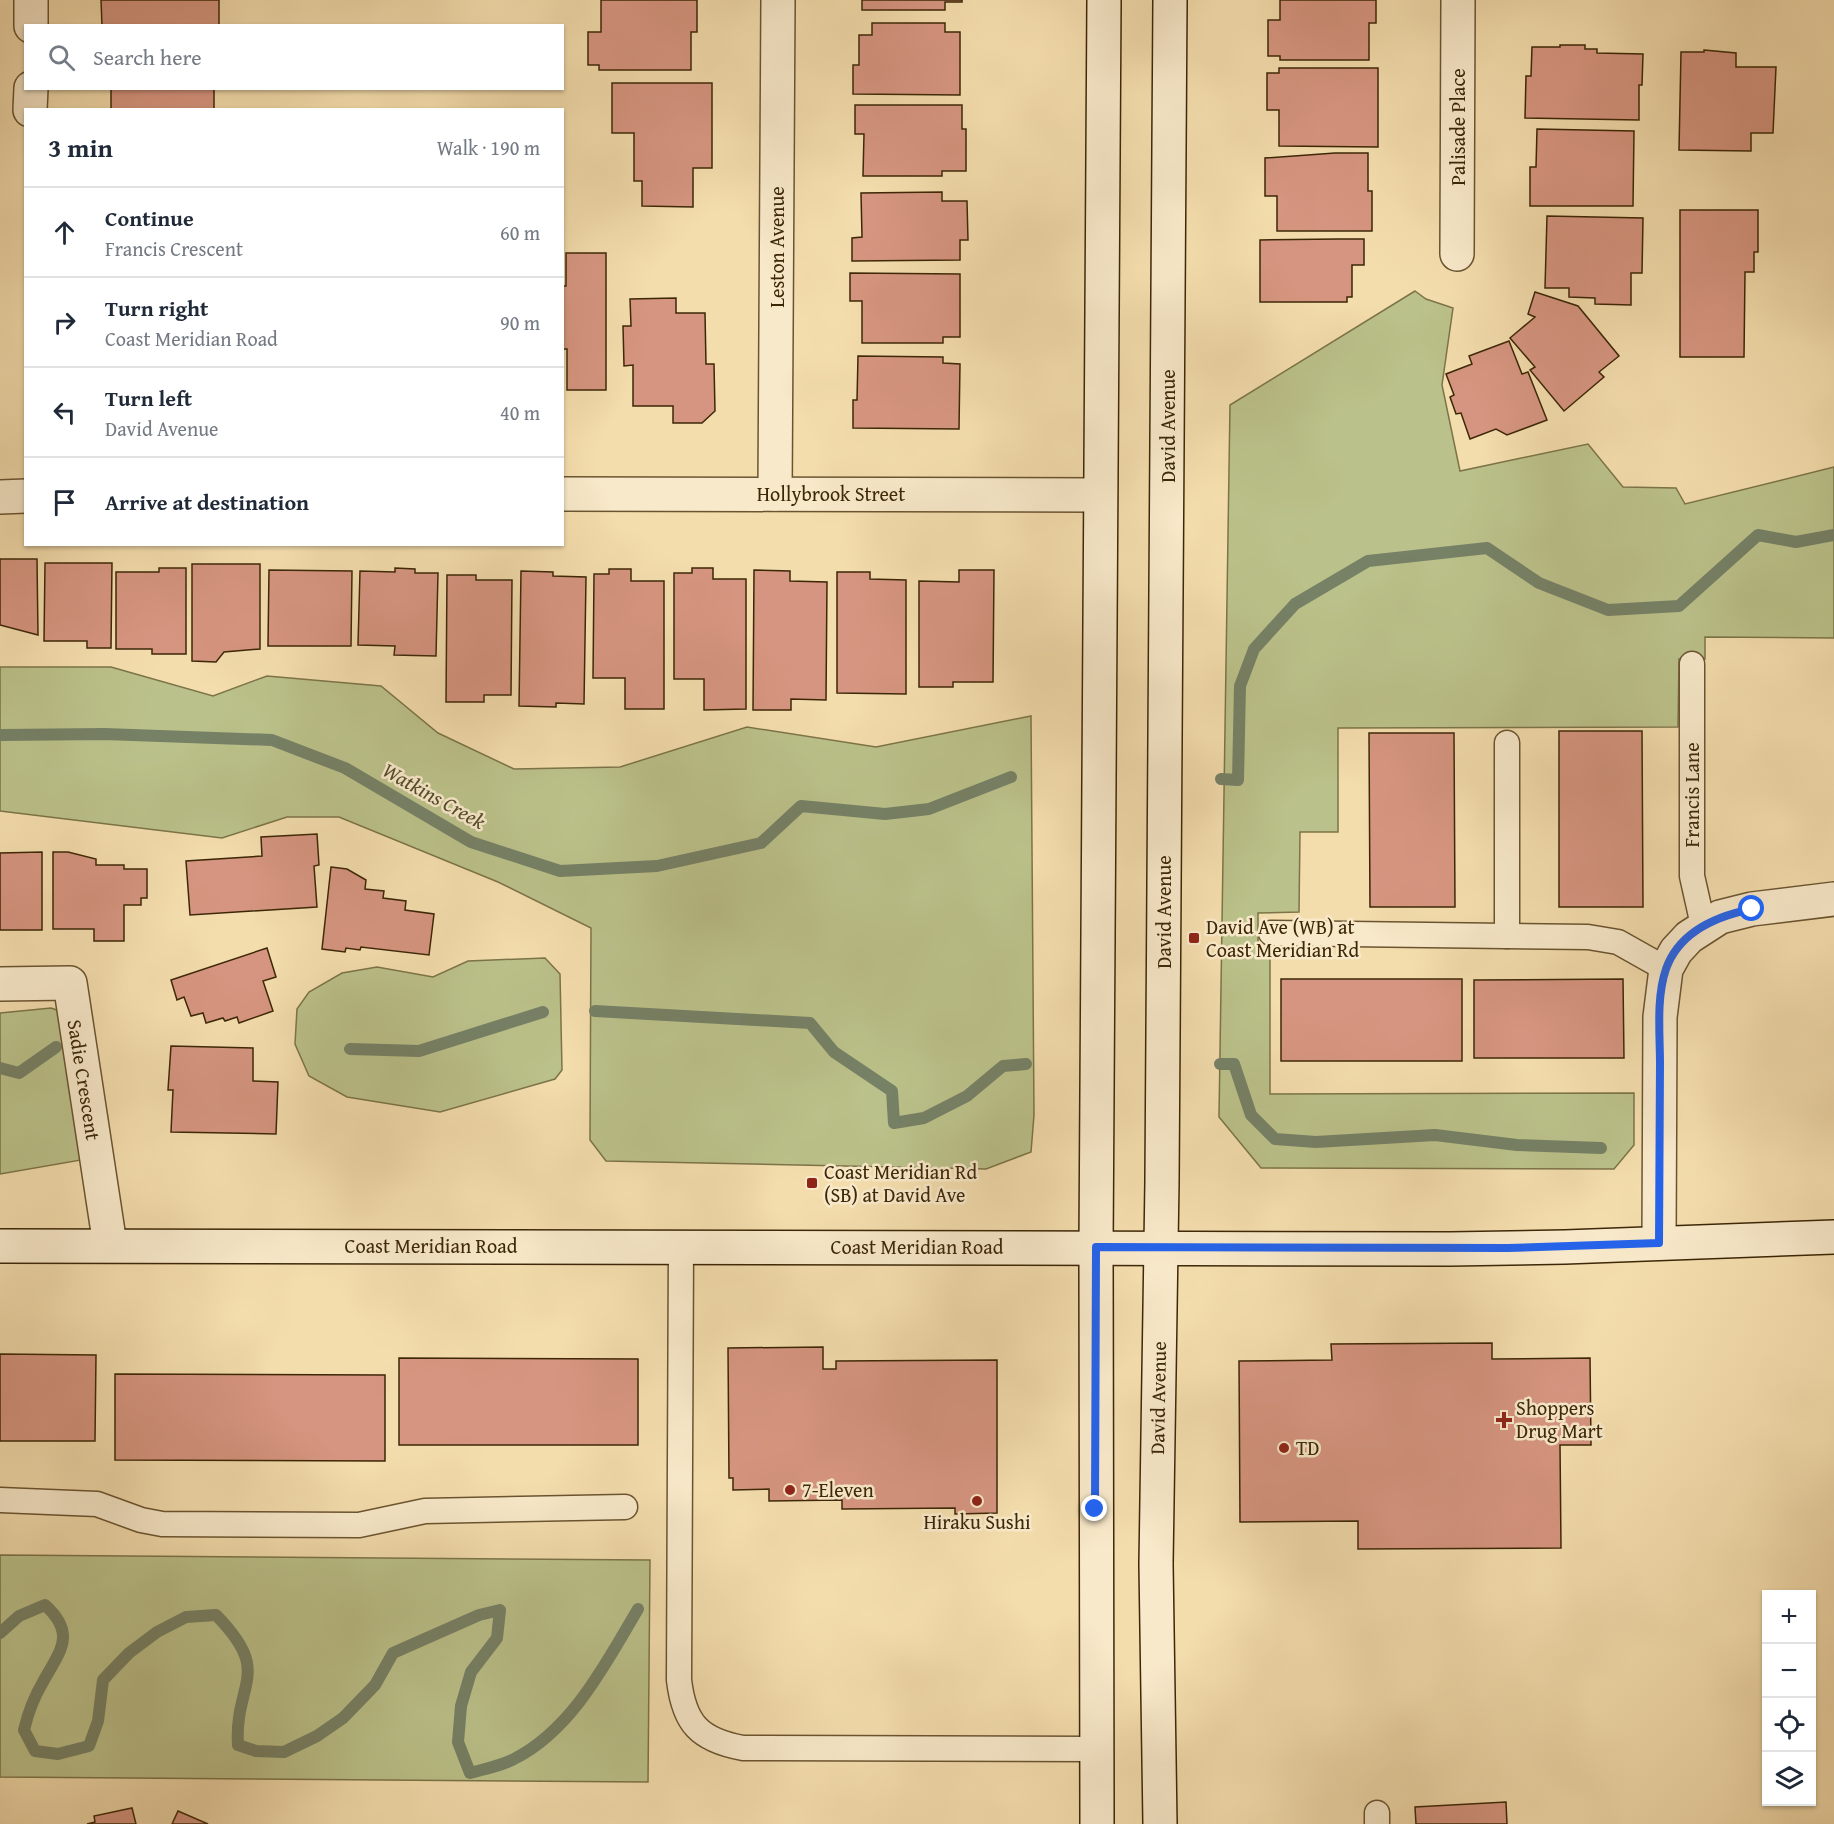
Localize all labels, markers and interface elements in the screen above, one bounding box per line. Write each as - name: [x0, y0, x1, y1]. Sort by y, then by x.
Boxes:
- search box: [24, 24, 564, 90]
- icon: search: [45, 41, 78, 74]
- text: Search here: [93, 41, 202, 73]
- street label: Palisade Place: [1443, 68, 1472, 186]
- text: 3 min: [48, 128, 113, 167]
- text: Walk · 190 m: [437, 133, 540, 162]
- street label: Leston Avenue: [762, 186, 791, 308]
- text: Continue: [105, 202, 194, 234]
- icon: ahead: [48, 216, 81, 249]
- text: 60 m: [500, 218, 540, 247]
- text: Francis Crescent: [105, 234, 243, 263]
- text: Turn right: [105, 292, 208, 324]
- icon: right: [48, 306, 81, 339]
- text: 90 m: [500, 308, 540, 337]
- text: Coast Meridian Road: [105, 324, 278, 353]
- street label: David Avenue: [1153, 369, 1182, 483]
- text: Turn left: [105, 382, 192, 414]
- icon: left: [48, 396, 81, 429]
- text: 40 m: [500, 398, 540, 427]
- text: David Avenue: [105, 414, 218, 443]
- street label: Hollybrook Street: [757, 479, 905, 508]
- icon: arrive: [48, 486, 81, 519]
- text: Arrive at destination: [105, 486, 309, 518]
- street label: Francis Lane: [1677, 742, 1706, 848]
- water label: Watkins Creek: [377, 754, 492, 837]
- street label: David Avenue: [1149, 855, 1178, 969]
- route start: [1738, 895, 1764, 921]
- place label: David Ave (WB) at Coast Meridian Rd: [1206, 912, 1359, 964]
- marker: David Ave (WB) at Coast Meridian Rd: [1187, 931, 1201, 945]
- street label: Sadie Crescent: [61, 1017, 108, 1142]
- place label: Coast Meridian Rd (SB) at David Ave: [824, 1157, 977, 1209]
- marker: Coast Meridian Rd (SB) at David Ave: [805, 1176, 819, 1190]
- street label: Coast Meridian Road: [345, 1231, 518, 1260]
- street label: Coast Meridian Road: [831, 1232, 1004, 1261]
- street label: David Avenue: [1142, 1341, 1173, 1455]
- place label: Shoppers Drug Mart: [1516, 1393, 1603, 1445]
- marker: Shoppers Drug Mart: [1497, 1413, 1511, 1427]
- place label: TD: [1296, 1433, 1319, 1462]
- marker: TD: [1277, 1441, 1291, 1455]
- place label: 7-Eleven: [802, 1475, 874, 1504]
- marker: 7-Eleven: [783, 1483, 797, 1497]
- marker: Hiraku Sushi: [970, 1494, 984, 1508]
- route end: [1081, 1495, 1107, 1521]
- place label: Hiraku Sushi: [923, 1507, 1031, 1536]
- map controls: [1762, 1590, 1816, 1806]
- button: +: [1762, 1590, 1816, 1644]
- button: −: [1762, 1644, 1816, 1698]
- button: locate: [1762, 1698, 1816, 1752]
- button: layers: [1762, 1752, 1816, 1806]

